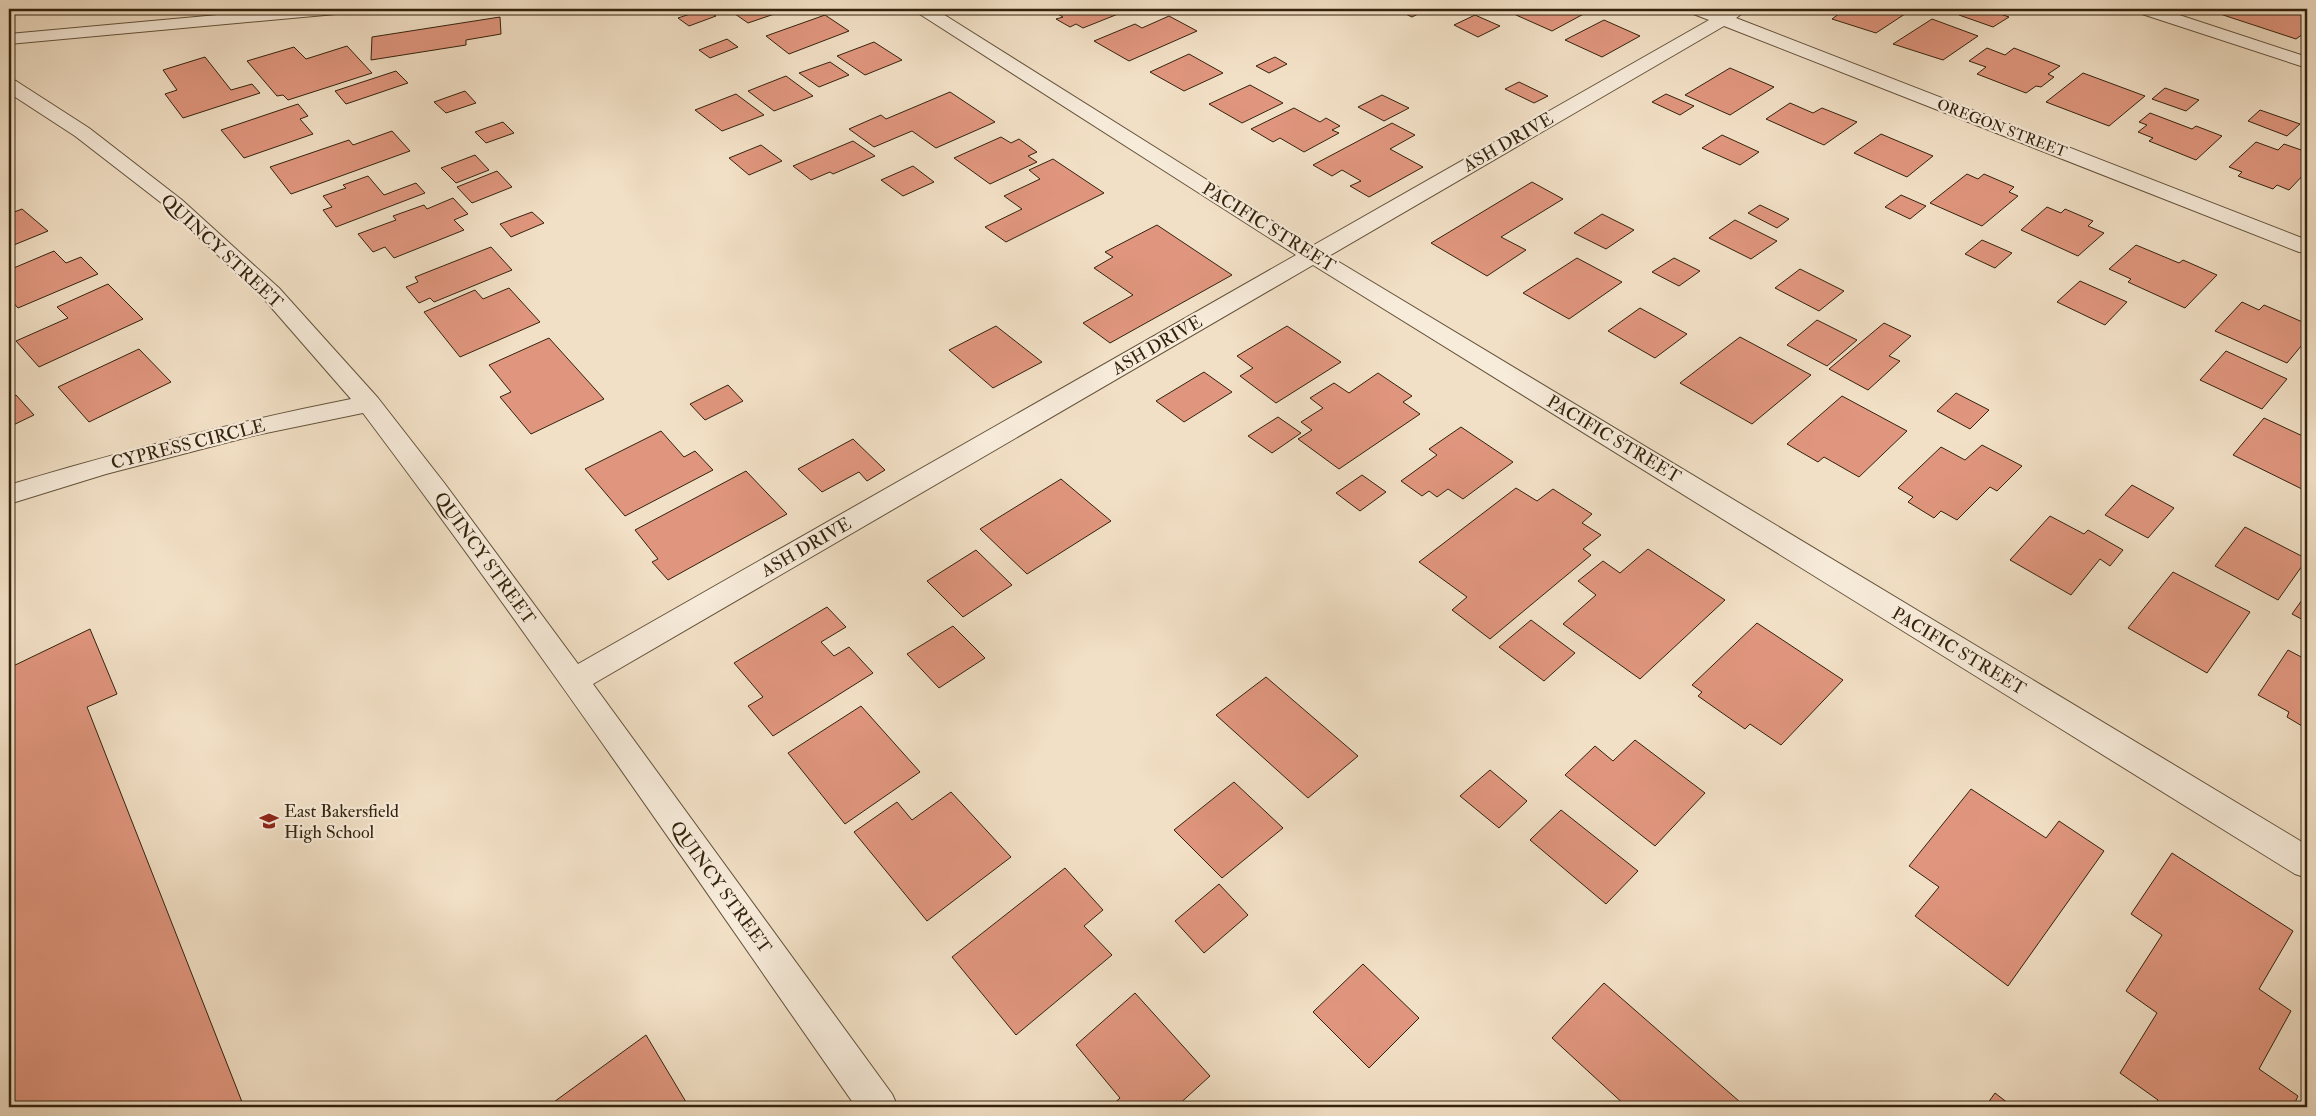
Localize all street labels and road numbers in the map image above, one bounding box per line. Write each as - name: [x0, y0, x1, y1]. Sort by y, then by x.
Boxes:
- street label: OREGON STREET: [1934, 95, 2070, 162]
- street label: ASH DRIVE: [1458, 107, 1557, 178]
- street label: PACIFIC STREET: [1198, 177, 1340, 278]
- street label: QUINCY STREET: [156, 189, 288, 314]
- street label: ASH DRIVE: [1107, 310, 1206, 381]
- street label: PACIFIC STREET: [1542, 390, 1686, 489]
- street label: CYPRESS CIRCLE: [109, 414, 268, 475]
- street label: QUINCY STREET: [429, 488, 541, 630]
- street label: ASH DRIVE: [756, 512, 855, 583]
- street label: PACIFIC STREET: [1887, 602, 2031, 701]
- street label: QUINCY STREET: [665, 817, 777, 959]

